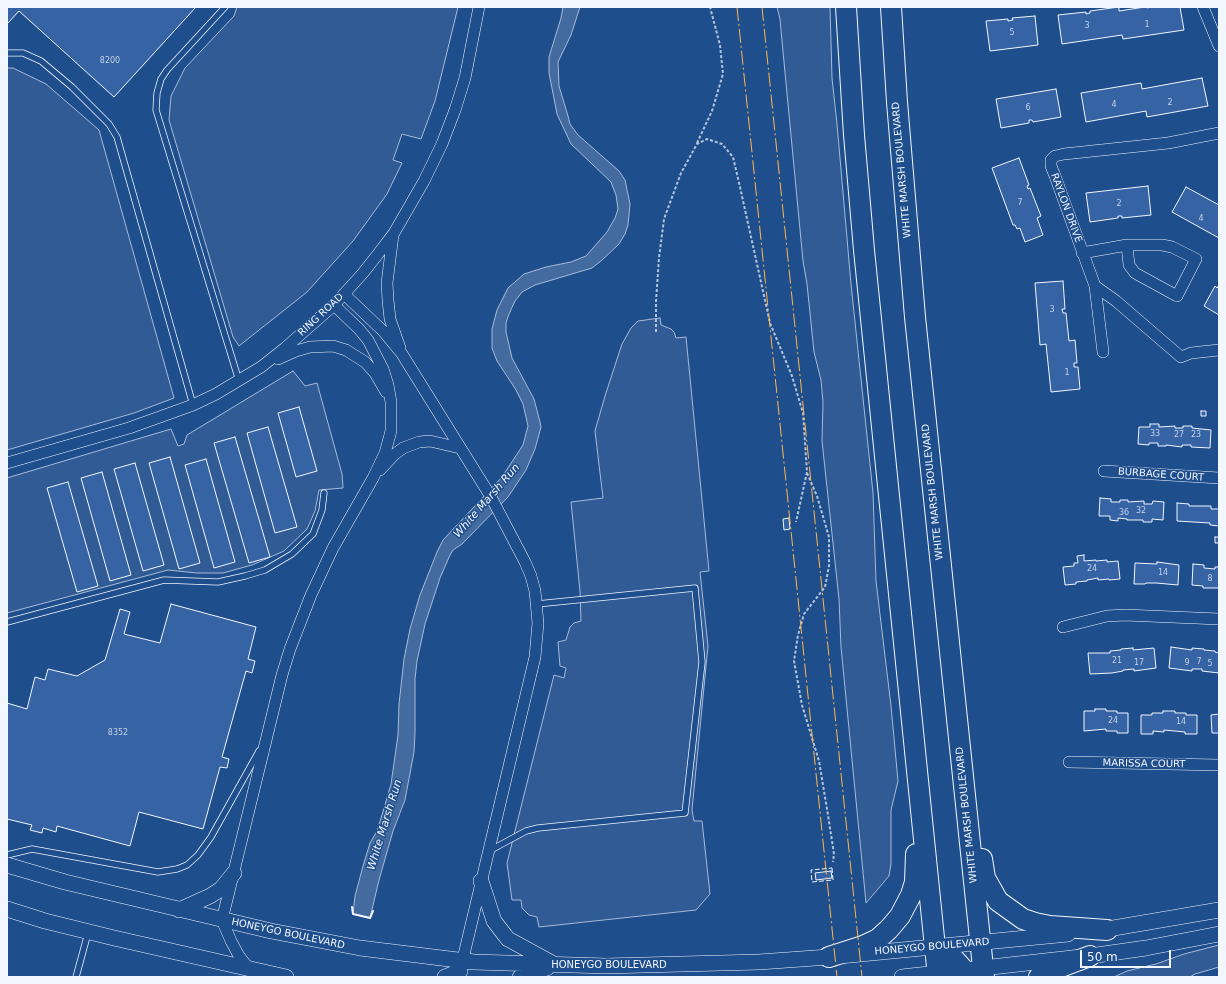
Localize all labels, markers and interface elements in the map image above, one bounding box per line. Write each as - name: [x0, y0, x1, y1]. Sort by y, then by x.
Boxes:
- house number: 1: [1144, 20, 1150, 30]
- house number: 3: [1084, 21, 1090, 31]
- house number: 5: [1009, 28, 1015, 38]
- house number: 8200: [100, 56, 120, 66]
- house number: 2: [1167, 98, 1173, 108]
- house number: 4: [1111, 100, 1117, 110]
- street label: WHITE MARSH BOULEVARD: [890, 101, 914, 239]
- house number: 6: [1025, 103, 1031, 113]
- street label: RAYLON DRIVE: [1048, 172, 1084, 244]
- house number: 7: [1017, 198, 1023, 208]
- house number: 2: [1116, 199, 1122, 209]
- house number: 4: [1198, 214, 1204, 224]
- street label: RING ROAD: [296, 291, 346, 339]
- house number: 3: [1049, 305, 1055, 315]
- house number: 1: [1064, 368, 1070, 378]
- street label: WHITE MARSH BOULEVARD: [920, 423, 946, 561]
- house number: 33: [1150, 429, 1160, 439]
- house number: 27: [1174, 430, 1184, 440]
- house number: 23: [1191, 430, 1201, 440]
- water label: White Marsh Run: [451, 461, 523, 541]
- street label: BURBAGE COURT: [1117, 466, 1205, 484]
- house number: 32: [1136, 506, 1146, 516]
- house number: 36: [1119, 508, 1129, 518]
- house number: 24: [1087, 564, 1097, 574]
- house number: 14: [1158, 568, 1168, 578]
- house number: 8: [1207, 574, 1213, 584]
- house number: 21: [1112, 656, 1122, 666]
- house number: 7: [1196, 657, 1202, 667]
- house number: 17: [1134, 658, 1144, 668]
- house number: 9: [1184, 658, 1190, 668]
- house number: 5: [1207, 659, 1213, 669]
- house number: 24: [1108, 716, 1118, 726]
- house number: 14: [1176, 717, 1186, 727]
- house number: 8352: [108, 728, 128, 738]
- street label: WHITE MARSH BOULEVARD: [954, 746, 980, 884]
- street label: MARISSA COURT: [1103, 757, 1185, 771]
- water label: White Marsh Run: [365, 778, 405, 872]
- street label: HONEYGO BOULEVARD: [230, 916, 346, 952]
- street label: HONEYGO BOULEVARD: [874, 936, 990, 958]
- scale bar: [1082, 942, 1173, 968]
- text: 50 m: [1087, 950, 1118, 964]
- street label: HONEYGO BOULEVARD: [551, 959, 667, 971]

